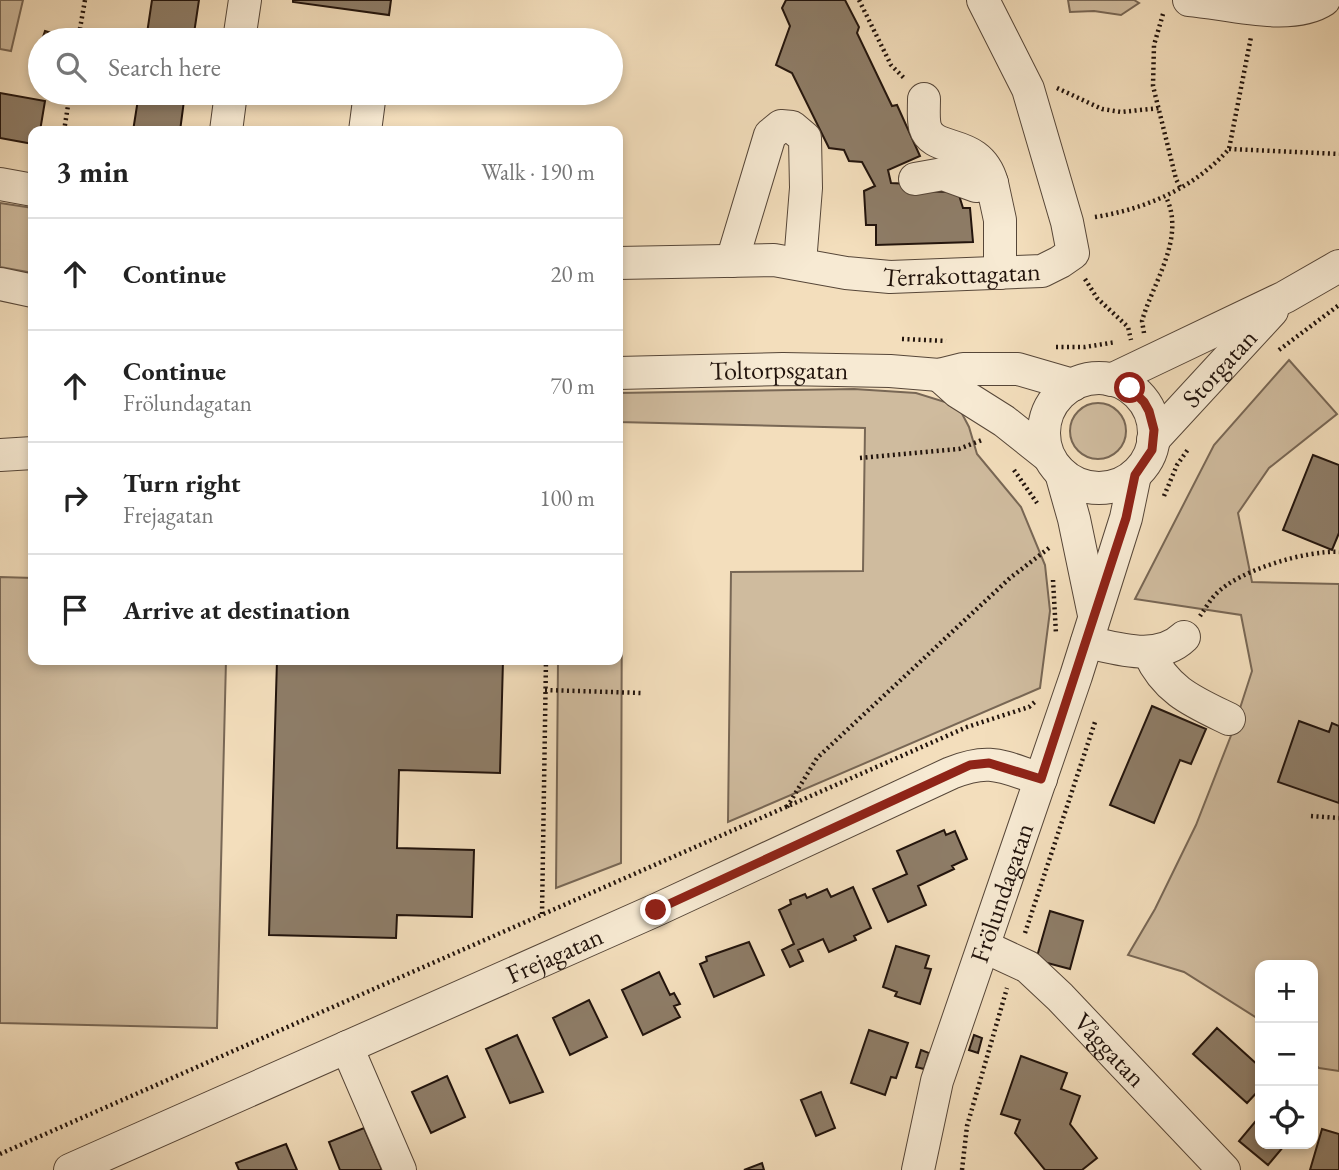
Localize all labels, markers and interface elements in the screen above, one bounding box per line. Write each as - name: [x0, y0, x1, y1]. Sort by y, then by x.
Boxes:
- search box: [28, 28, 623, 105]
- icon: search: [52, 48, 90, 86]
- text: Search here: [108, 50, 221, 84]
- text: 3 min: [56, 152, 129, 191]
- text: Walk · 190 m: [481, 157, 595, 187]
- street label: Terrakottagatan: [881, 254, 1042, 295]
- icon: ahead: [56, 255, 94, 293]
- text: Continue: [123, 257, 226, 291]
- text: 20 m: [550, 259, 595, 289]
- street label: Storgatan: [1174, 321, 1265, 415]
- street label: Toltorpsgatan: [709, 352, 849, 388]
- text: Continue: [123, 354, 226, 388]
- icon: ahead: [56, 367, 94, 405]
- text: 70 m: [550, 371, 595, 401]
- route start: [1114, 372, 1145, 403]
- text: Frölundagatan: [123, 388, 252, 418]
- text: Turn right: [123, 466, 241, 500]
- icon: right: [56, 479, 94, 517]
- text: 100 m: [539, 483, 595, 513]
- text: Frejagatan: [123, 500, 214, 530]
- icon: arrive: [56, 591, 94, 629]
- text: Arrive at destination: [123, 593, 350, 627]
- street label: Frölundagatan: [962, 818, 1041, 967]
- route end: [640, 894, 671, 925]
- street label: Frejagatan: [501, 919, 608, 991]
- map controls: [1255, 960, 1318, 1149]
- button: +: [1255, 960, 1318, 1023]
- street label: Våggatan: [1067, 1005, 1154, 1095]
- button: −: [1255, 1023, 1318, 1086]
- button: locate: [1255, 1086, 1318, 1149]

